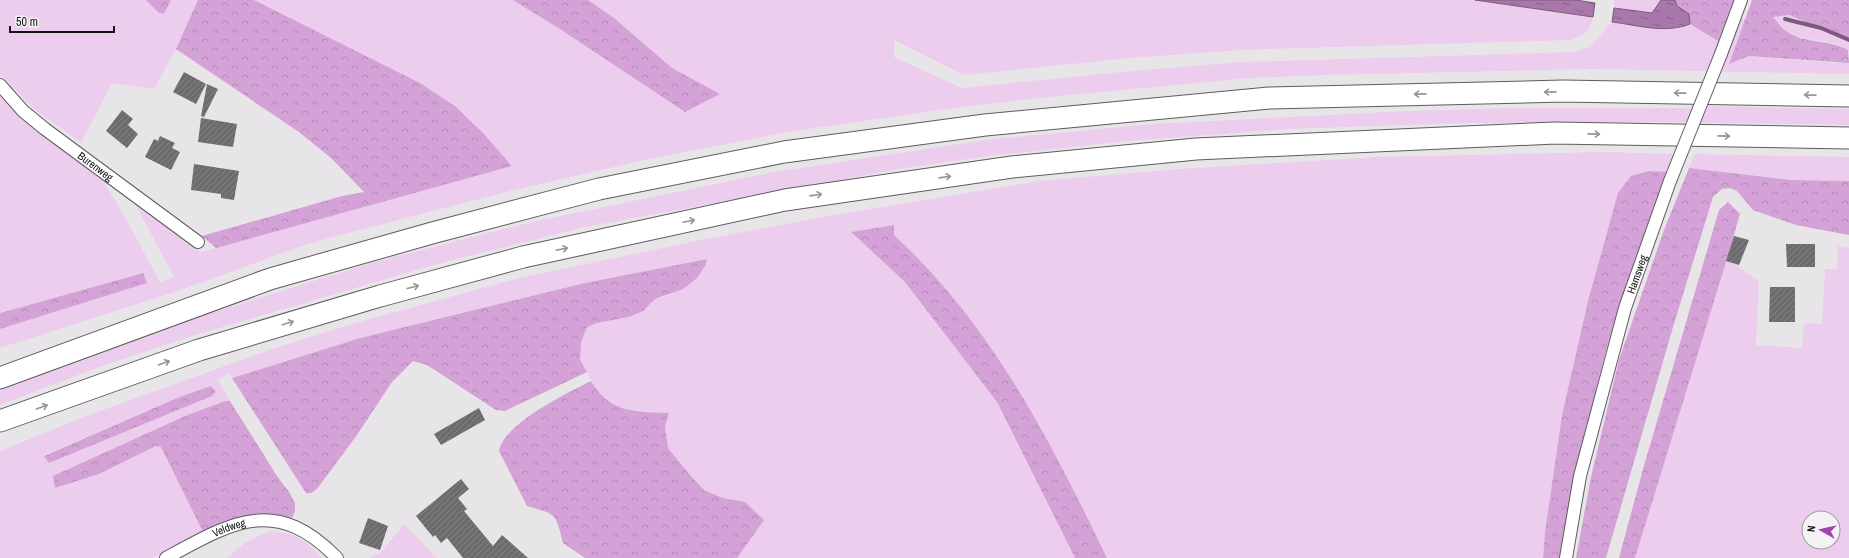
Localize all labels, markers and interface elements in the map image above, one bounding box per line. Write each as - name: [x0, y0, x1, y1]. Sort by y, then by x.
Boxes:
- scale bar: [10, 8, 114, 34]
- text: 50 m: [16, 14, 38, 30]
- one-way arrow: [1544, 88, 1557, 95]
- one-way arrow: [1674, 89, 1687, 96]
- one-way arrow: [1414, 91, 1427, 98]
- one-way arrow: [1804, 91, 1817, 99]
- one-way arrow: [1587, 130, 1600, 138]
- one-way arrow: [1717, 132, 1730, 140]
- street label: Burenweg: [75, 149, 116, 184]
- one-way arrow: [938, 173, 951, 181]
- one-way arrow: [809, 191, 822, 199]
- one-way arrow: [682, 217, 695, 225]
- one-way arrow: [555, 244, 568, 252]
- street label: Hamsweg: [1624, 253, 1650, 295]
- one-way arrow: [406, 283, 419, 290]
- one-way arrow: [282, 319, 294, 327]
- one-way arrow: [158, 358, 170, 366]
- one-way arrow: [35, 402, 47, 410]
- north arrow: [1801, 510, 1841, 550]
- street label: Veldweg: [210, 515, 247, 540]
- text: N: [1804, 524, 1818, 533]

